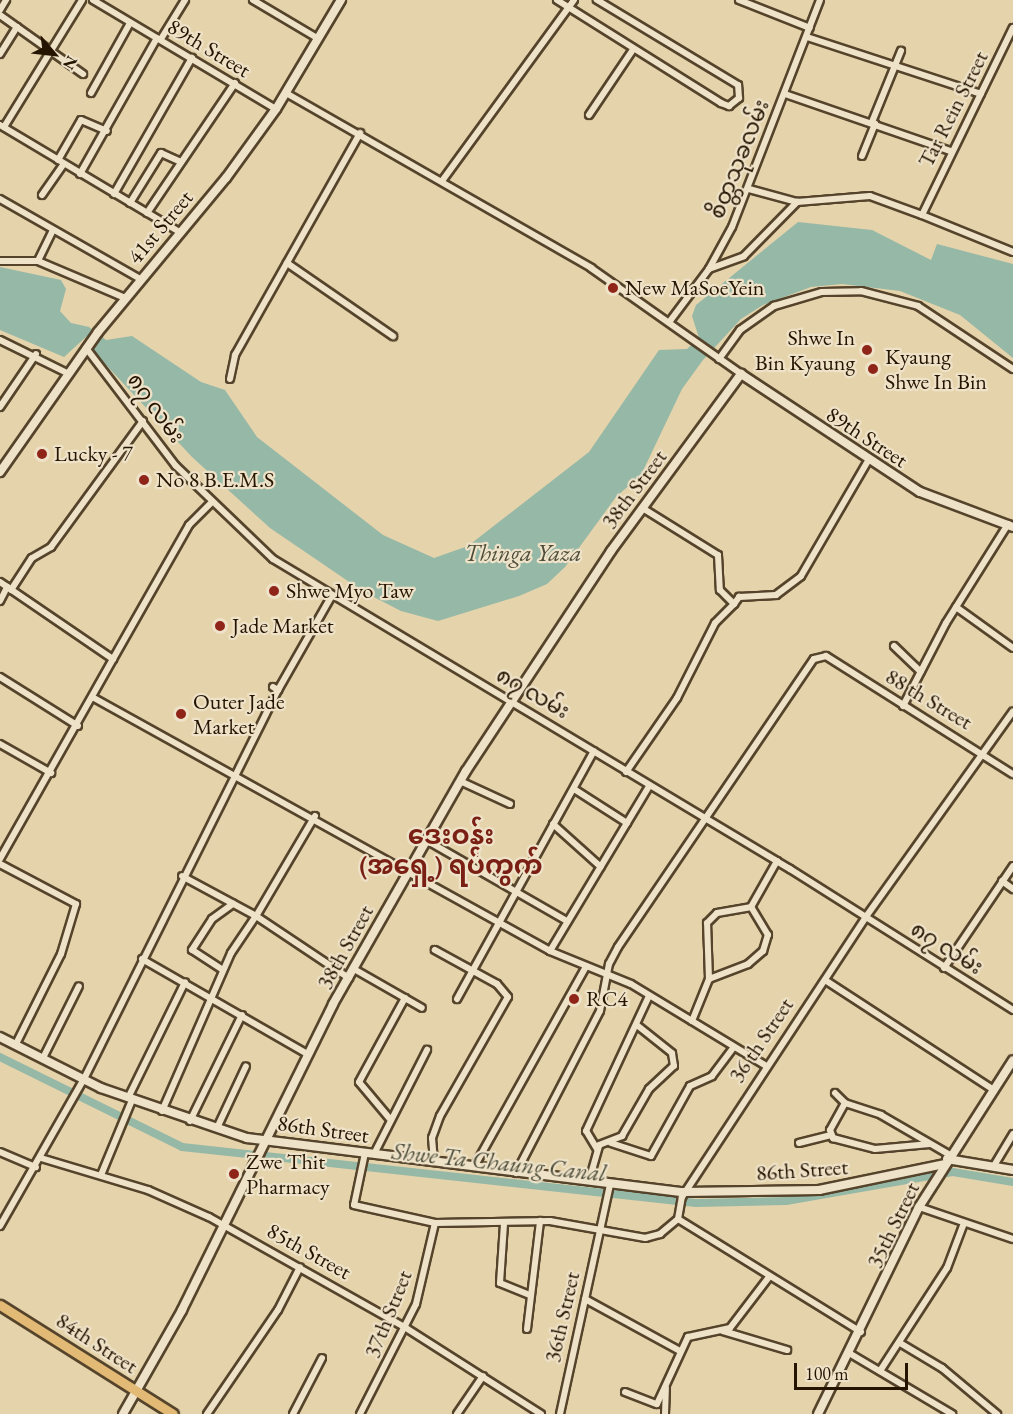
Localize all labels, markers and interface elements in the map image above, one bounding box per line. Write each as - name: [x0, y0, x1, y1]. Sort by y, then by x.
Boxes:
- street label: 89th Street: [163, 13, 255, 83]
- north arrow: [24, 24, 84, 84]
- street label: Tar Rein Street: [912, 46, 994, 172]
- text: N: [58, 52, 83, 73]
- street label: စိတ္တသုခလမ်း: [703, 95, 775, 223]
- street label: 41st Street: [122, 185, 198, 269]
- place label: New MaSoeYein: [625, 275, 764, 301]
- marker: New MaSoeYein: [606, 281, 620, 295]
- place label: Shwe In Bin Kyaung: [755, 324, 855, 376]
- marker: Shwe In Bin Kyaung: [860, 343, 874, 357]
- place label: Kyaung Shwe In Bin: [885, 343, 987, 394]
- marker: Kyaung Shwe In Bin: [866, 362, 880, 376]
- street label: ၈၇ လမ်း: [122, 368, 190, 448]
- street label: 89th Street: [821, 401, 913, 473]
- place label: Lucky - 7: [54, 441, 133, 467]
- street label: 38th Street: [596, 444, 672, 534]
- marker: Lucky - 7: [35, 447, 49, 461]
- place label: No 8 B.E.M.S: [156, 467, 274, 493]
- marker: No 8 B.E.M.S: [137, 473, 151, 487]
- water label: Thinga Yaza: [465, 539, 581, 567]
- place label: Shwe Myo Taw: [286, 578, 414, 604]
- marker: Shwe Myo Taw: [267, 584, 281, 598]
- place label: Jade Market: [232, 613, 334, 639]
- marker: Jade Market: [213, 619, 227, 633]
- street label: ၈၇ လမ်း: [492, 662, 574, 724]
- street label: 88 th Street: [881, 663, 977, 735]
- place label: Outer Jade Market: [193, 688, 285, 740]
- marker: Outer Jade Market: [174, 707, 188, 721]
- district label: ဒေးဝန်း (အရှေ့) ရပ်ကွက်: [359, 820, 543, 882]
- street label: 38th Street: [311, 900, 379, 994]
- street label: ၈၇ လမ်း: [906, 916, 988, 980]
- place label: RC4: [586, 986, 628, 1012]
- marker: RC4: [567, 992, 581, 1006]
- street label: 36 th Street: [723, 993, 799, 1087]
- street label: 86th Street: [276, 1110, 370, 1148]
- water label: Shwe Ta Chaung Canal: [390, 1136, 608, 1188]
- place label: Zwe Thit Pharmacy: [246, 1148, 330, 1200]
- street label: 86th Street: [755, 1154, 849, 1186]
- marker: Zwe Thit Pharmacy: [227, 1167, 241, 1181]
- street label: 35th Street: [861, 1178, 925, 1272]
- street label: 85th Street: [262, 1217, 356, 1285]
- street label: 37th Street: [359, 1266, 417, 1362]
- street label: 36th Street: [539, 1269, 585, 1365]
- street label: 84th Street: [51, 1307, 143, 1379]
- scale bar: [797, 1351, 911, 1389]
- text: 100 m: [805, 1362, 849, 1385]

